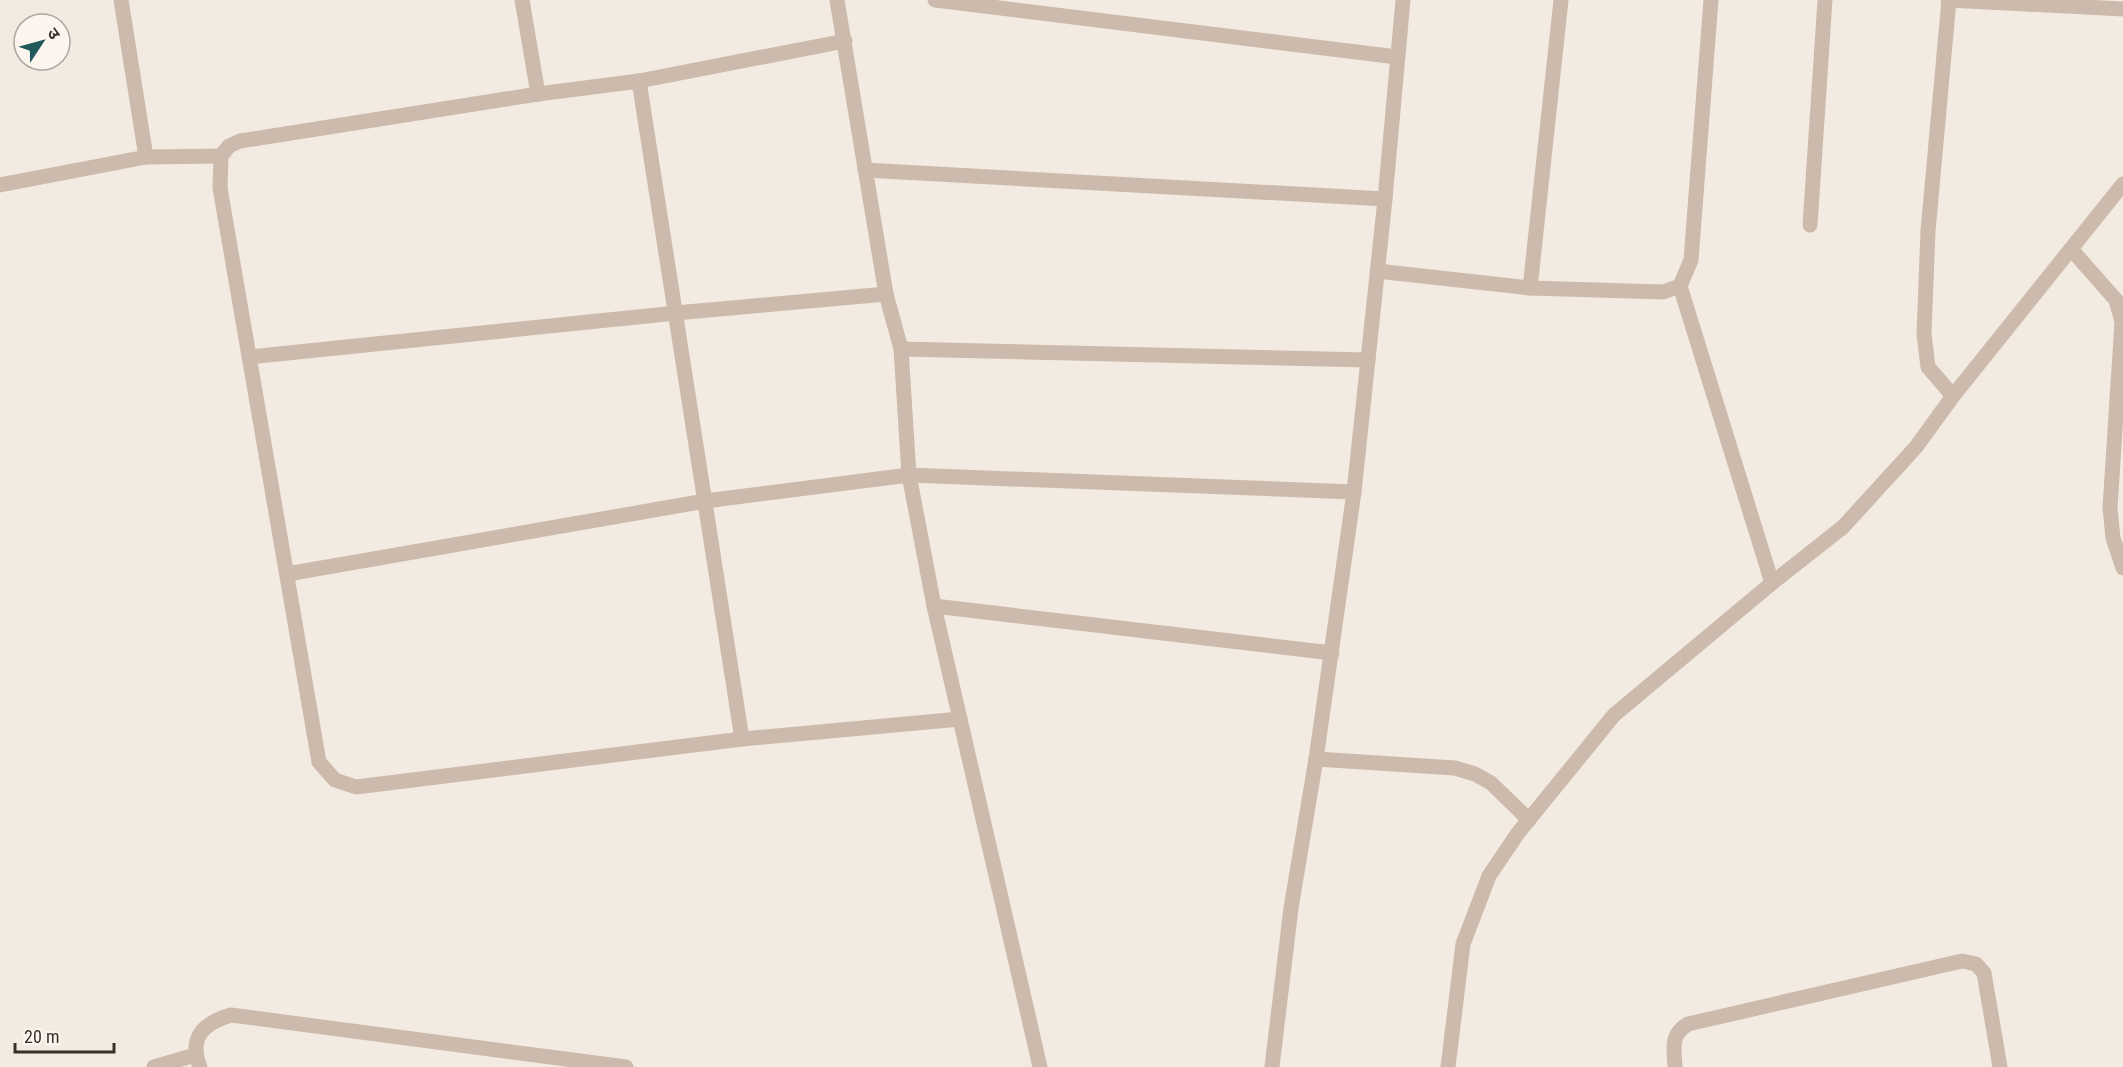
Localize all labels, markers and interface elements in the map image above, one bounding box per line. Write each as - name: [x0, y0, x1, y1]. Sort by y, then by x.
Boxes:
- north arrow: [12, 12, 72, 72]
- text: उ: [43, 24, 65, 43]
- scale bar: [15, 1016, 114, 1054]
- text: 20 m: [24, 1026, 59, 1047]

